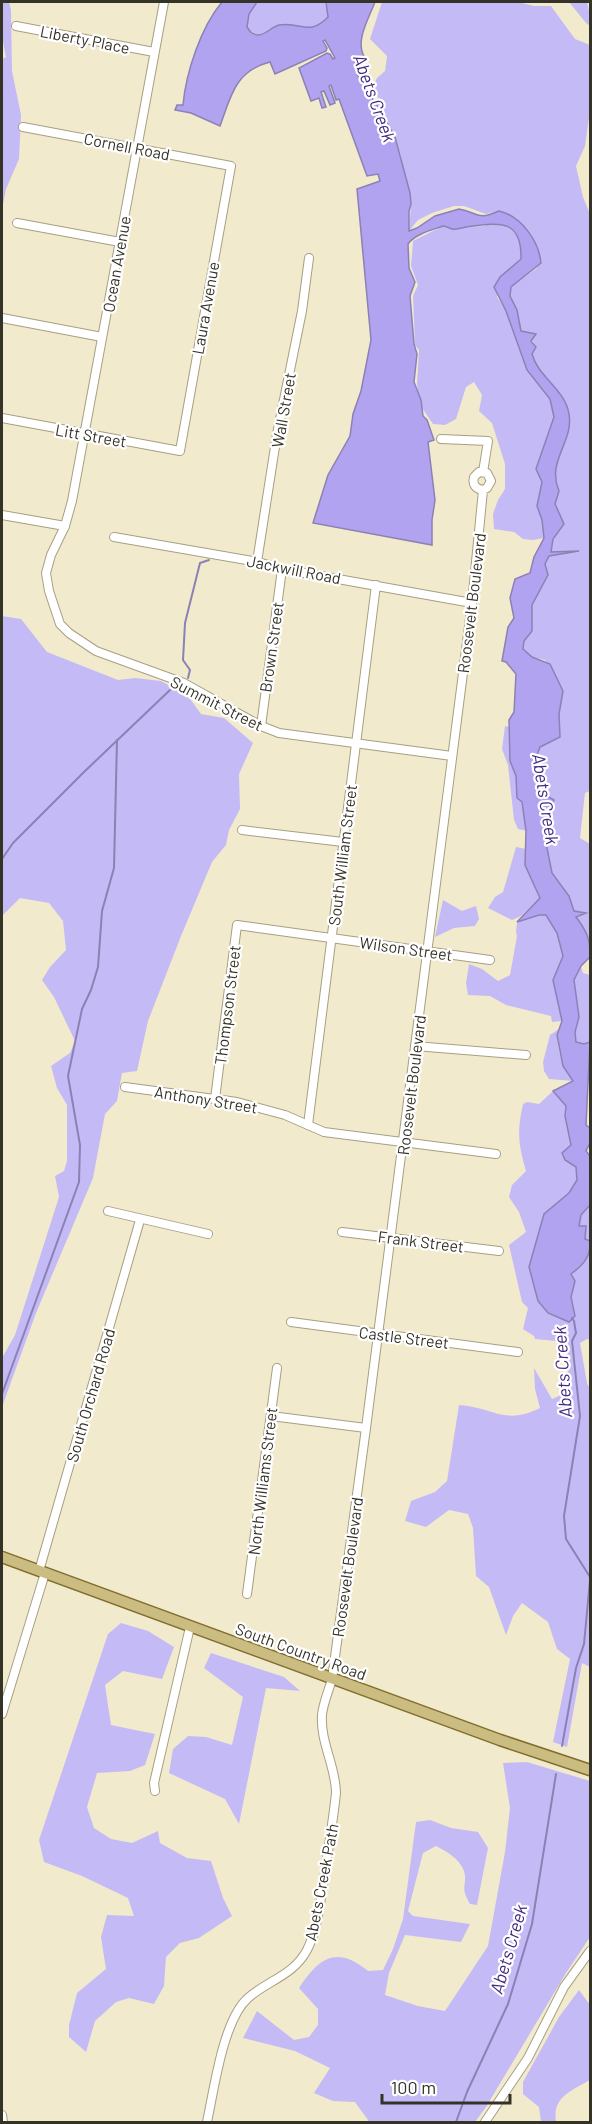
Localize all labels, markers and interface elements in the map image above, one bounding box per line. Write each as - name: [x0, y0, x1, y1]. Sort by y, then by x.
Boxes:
- street label: Liberty Place: [39, 21, 131, 57]
- water label: Abets Creek: [349, 51, 401, 145]
- street label: Cornell Road: [82, 128, 172, 164]
- street label: Ocean Avenue: [98, 214, 134, 314]
- street label: Laura Avenue: [187, 260, 223, 356]
- street label: Wall Street: [267, 371, 299, 449]
- street label: Litt Street: [54, 419, 128, 451]
- street label: Roosevelt Boulevard: [453, 532, 489, 674]
- street label: Jackwill Road: [245, 551, 343, 587]
- street label: Brown Street: [255, 601, 287, 693]
- street label: Summit Street: [168, 672, 266, 734]
- water label: Abets Creek: [528, 752, 564, 846]
- street label: South William Street: [324, 783, 360, 927]
- street label: Wilson Street: [358, 932, 454, 964]
- street label: Thompson Street: [210, 944, 244, 1066]
- street label: Roosevelt Boulevard: [393, 1014, 429, 1156]
- street label: Anthony Street: [153, 1081, 259, 1117]
- street label: Frank Street: [377, 1226, 465, 1256]
- street label: Castle Street: [358, 1322, 450, 1352]
- water label: Abets Creek: [548, 1325, 576, 1418]
- street label: South Orchard Road: [62, 1326, 118, 1464]
- street label: North Williams Street: [244, 1406, 280, 1556]
- street label: Roosevelt Boulevard: [328, 1496, 366, 1638]
- street label: South Country Road: [233, 1618, 369, 1684]
- street label: Abets Creek Path: [300, 1822, 342, 1942]
- water label: Abets Creek: [485, 1902, 531, 1996]
- scale bar: [382, 2067, 510, 2105]
- text: 100 m: [391, 2076, 436, 2098]

